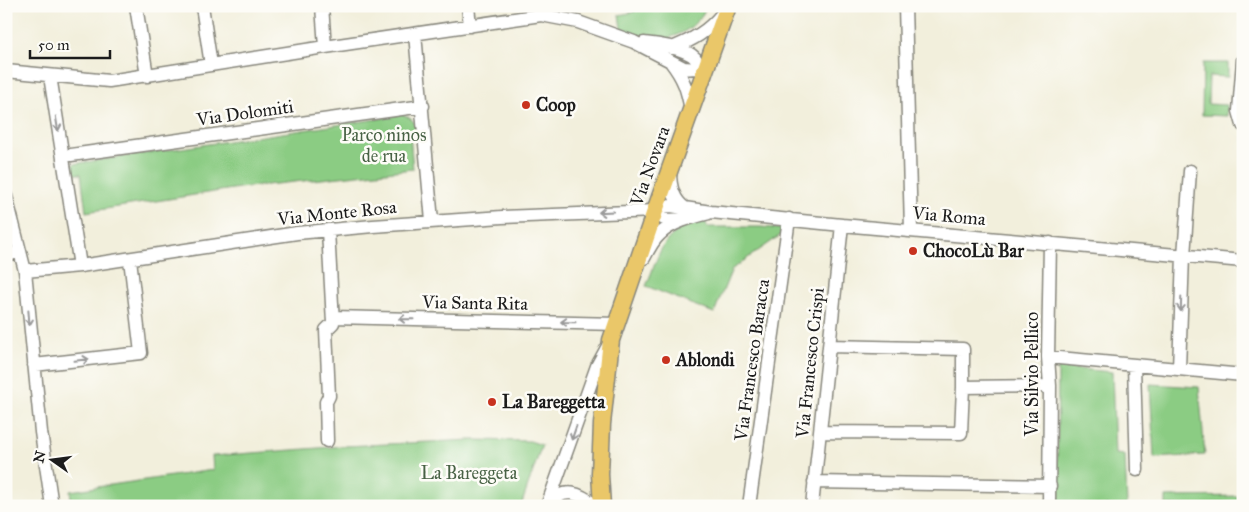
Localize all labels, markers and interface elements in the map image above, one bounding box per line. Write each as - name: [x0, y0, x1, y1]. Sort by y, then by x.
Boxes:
- scale bar: [30, 28, 110, 60]
- text: 50 m: [38, 36, 70, 54]
- place label: Coop: [536, 94, 576, 117]
- street label: Via Dolomiti: [194, 95, 295, 131]
- marker: Coop: [520, 99, 532, 111]
- one-way arrow: [53, 116, 63, 132]
- street label: Via Novara: [625, 123, 675, 210]
- park label: Parco ninos de rua: [341, 124, 427, 167]
- street label: Via Monte Rosa: [275, 196, 398, 230]
- street label: Via Roma: [911, 202, 987, 230]
- one-way arrow: [598, 207, 614, 216]
- place label: ChocoLù Bar: [923, 240, 1025, 262]
- marker: ChocoLù Bar: [907, 245, 919, 257]
- street label: Via Francesco Baracca: [730, 277, 774, 443]
- street label: Via Francesco Crispi: [791, 287, 829, 440]
- street label: Via Santa Rita: [421, 291, 529, 315]
- one-way arrow: [1176, 296, 1186, 312]
- one-way arrow: [24, 310, 34, 326]
- street label: Via Silvio Pellico: [1021, 312, 1043, 437]
- one-way arrow: [398, 314, 414, 324]
- one-way arrow: [560, 318, 576, 327]
- place label: Ablondi: [675, 349, 736, 371]
- marker: Ablondi: [660, 354, 672, 366]
- one-way arrow: [74, 355, 90, 365]
- place label: La Bareggetta: [502, 391, 605, 414]
- marker: La Bareggetta: [486, 396, 498, 408]
- one-way arrow: [568, 425, 578, 441]
- north arrow: [28, 434, 78, 484]
- text: N: [30, 449, 50, 465]
- park label: La Bareggeta: [421, 462, 518, 485]

